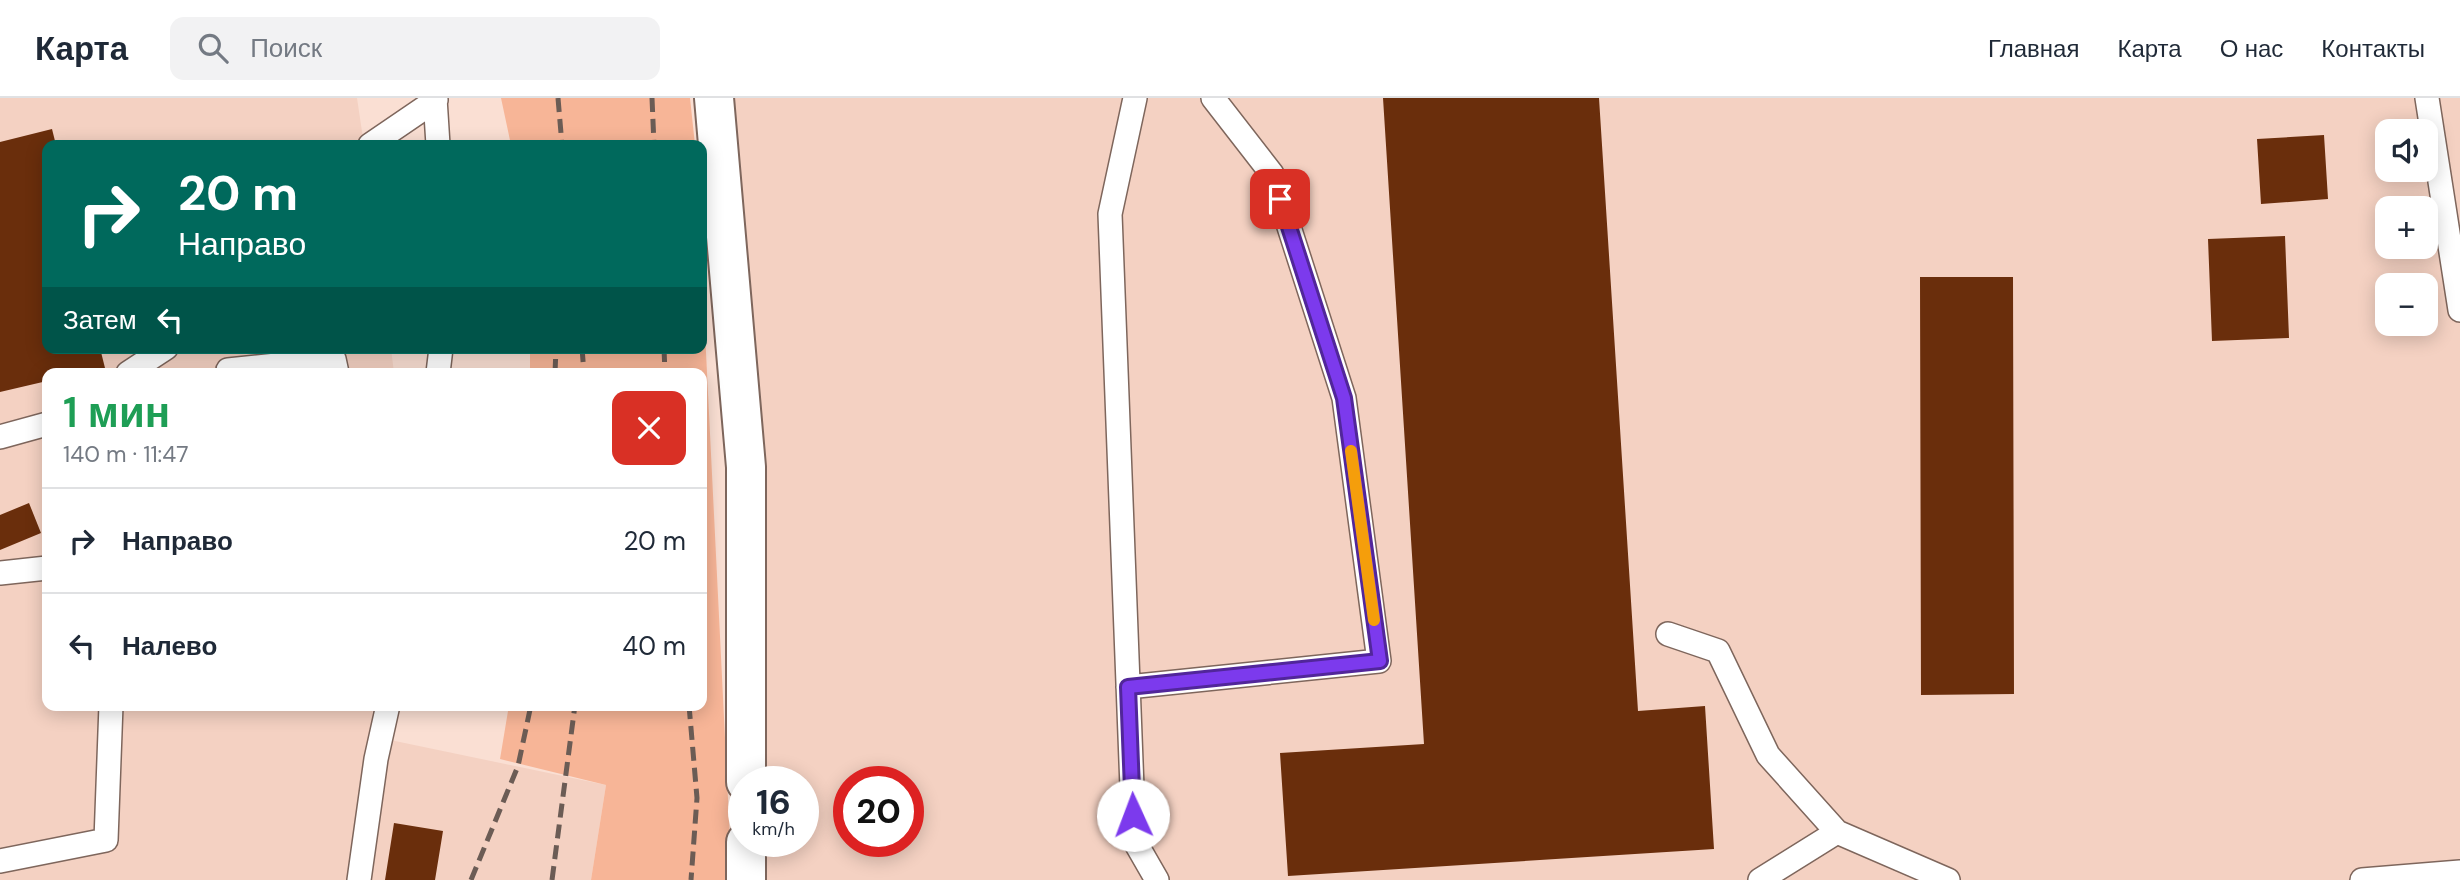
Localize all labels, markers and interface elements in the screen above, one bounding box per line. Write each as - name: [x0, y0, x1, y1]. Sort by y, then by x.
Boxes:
- search box: [170, 17, 660, 80]
- text: Карта: [35, 27, 128, 70]
- icon: search: [194, 29, 232, 67]
- text: Поиск: [250, 31, 322, 65]
- text: Главная: [1988, 33, 2079, 64]
- text: Карта: [2117, 33, 2182, 64]
- text: О нас: [2220, 33, 2283, 64]
- text: Контакты: [2321, 33, 2425, 64]
- map controls: [2375, 119, 2438, 336]
- button: sound: [2375, 119, 2438, 182]
- text: 20 m: [178, 161, 298, 225]
- icon: right: [63, 168, 154, 259]
- pin: [1250, 169, 1310, 229]
- icon: arrive: [1261, 180, 1299, 218]
- button: +: [2375, 196, 2438, 259]
- text: Направо: [178, 223, 306, 265]
- button: −: [2375, 273, 2438, 336]
- icon: left: [151, 301, 189, 339]
- text: Затем: [63, 303, 137, 337]
- text: 1 мин: [63, 385, 170, 440]
- button: close: [612, 391, 686, 465]
- text: 140 m · 11:47: [63, 439, 189, 469]
- icon: right: [63, 522, 101, 560]
- text: Направо: [122, 524, 233, 558]
- text: 20 m: [623, 524, 686, 558]
- icon: left: [63, 627, 101, 665]
- text: Налево: [122, 629, 217, 663]
- text: 40 m: [622, 629, 686, 663]
- speed limit sign: 20: [833, 766, 924, 857]
- position arrow: [1096, 778, 1170, 852]
- text: 16: [756, 779, 791, 825]
- text: km/h: [752, 817, 795, 841]

